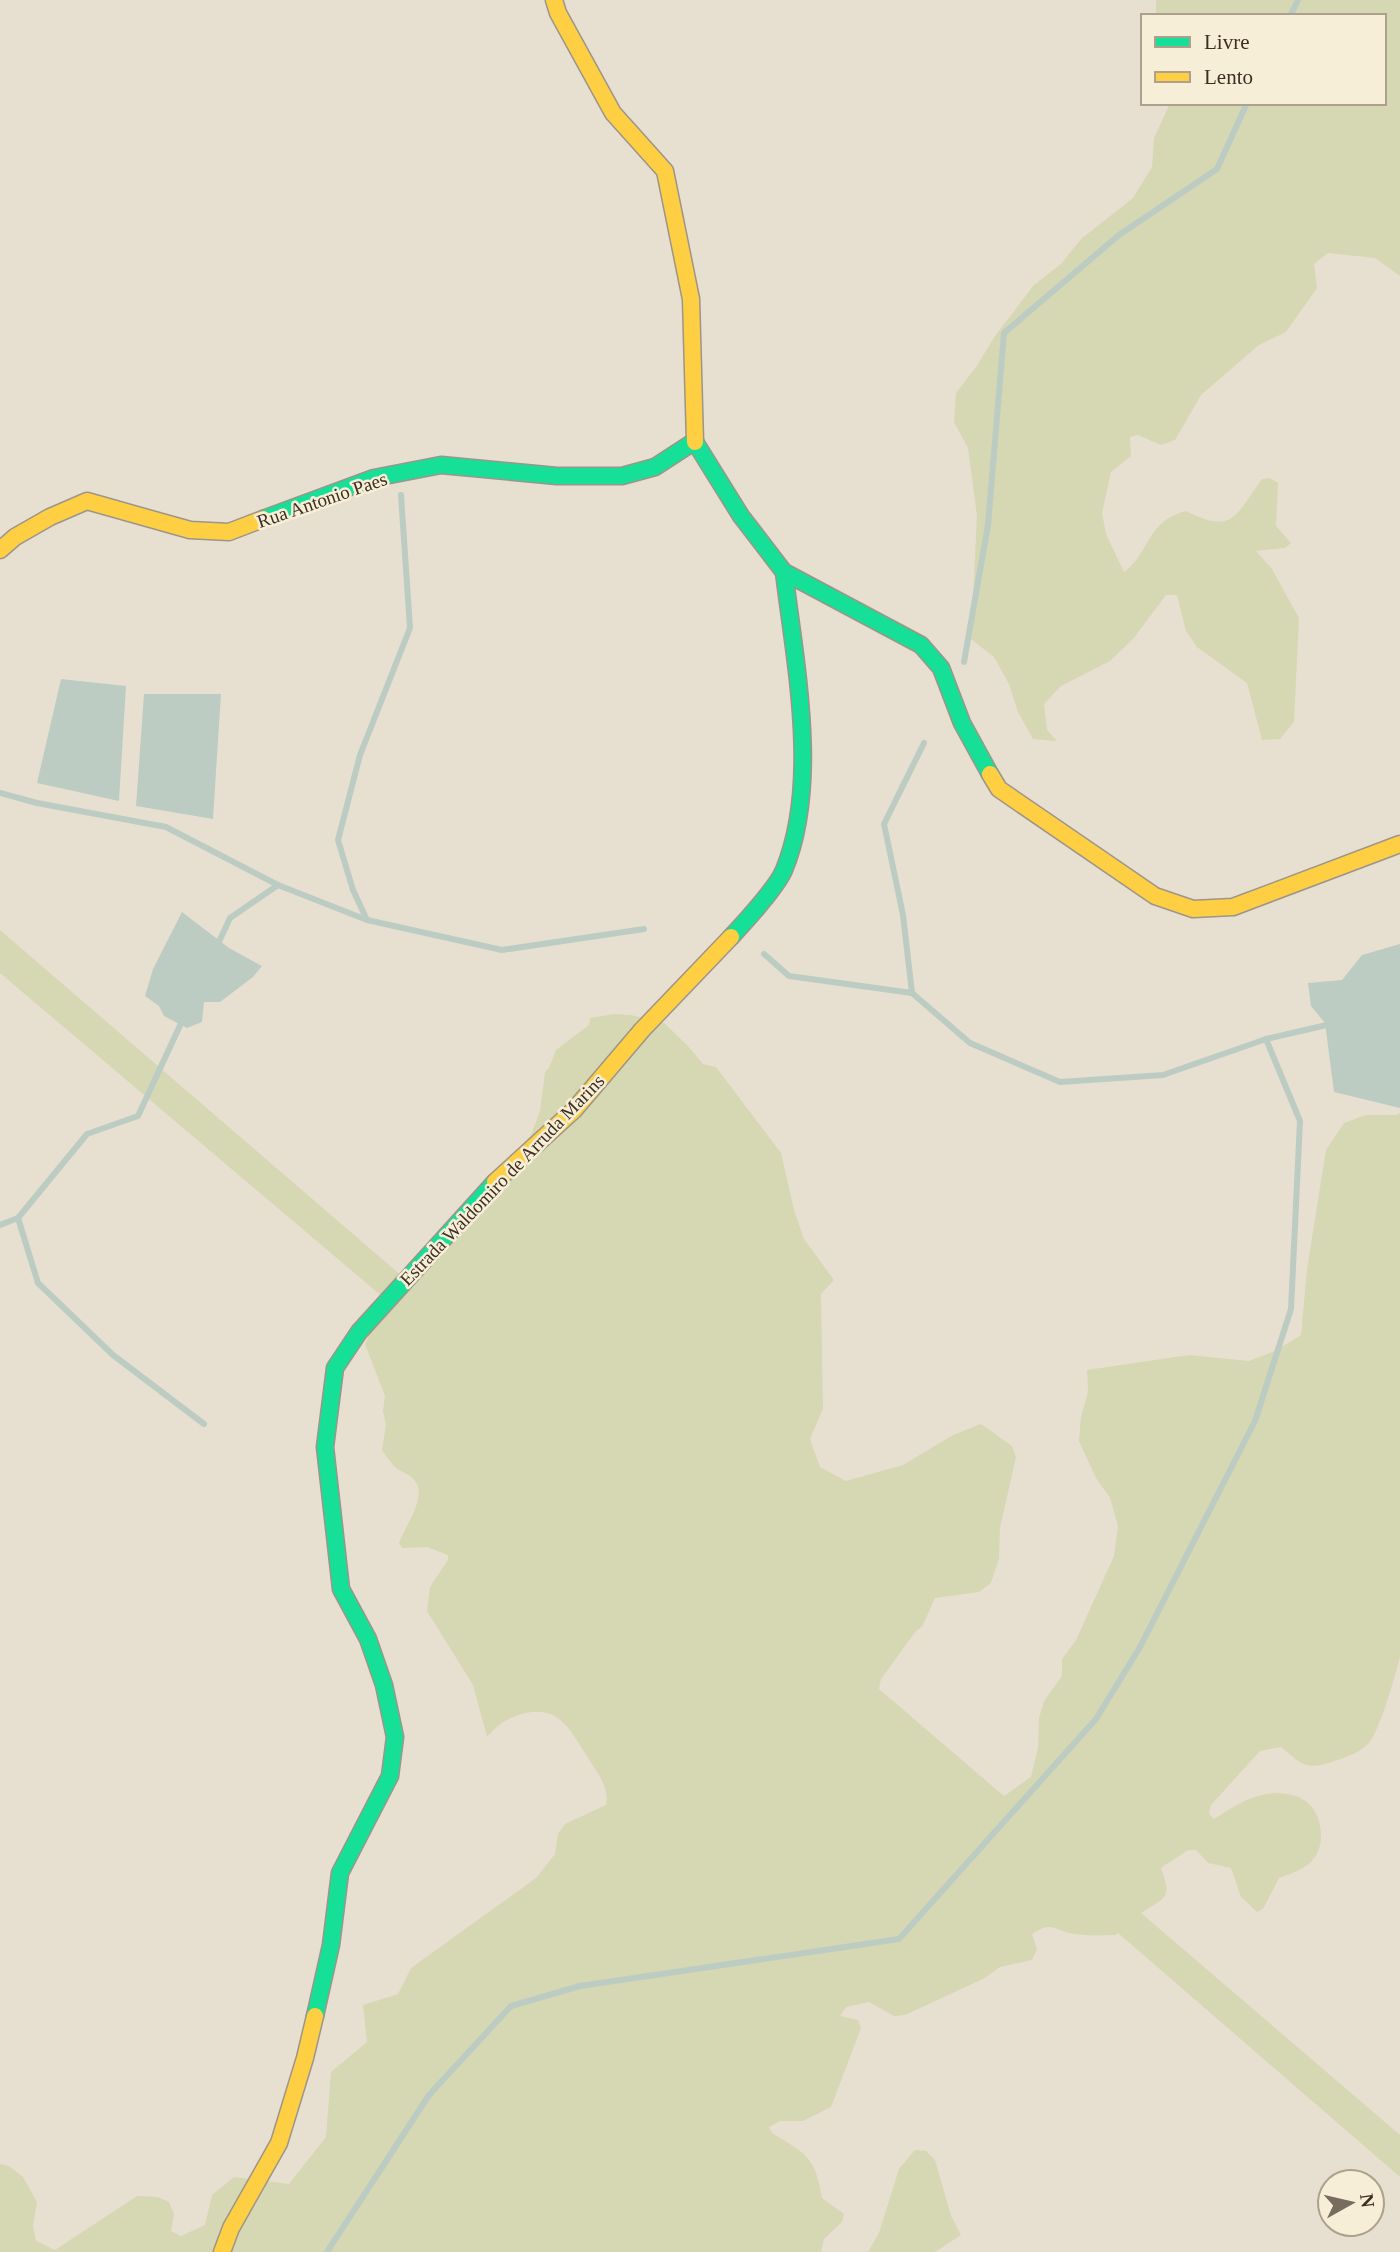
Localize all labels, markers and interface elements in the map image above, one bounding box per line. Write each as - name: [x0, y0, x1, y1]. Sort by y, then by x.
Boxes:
- legend: [1141, 14, 1386, 105]
- text: Livre: [1204, 30, 1249, 54]
- text: Lento: [1204, 65, 1253, 89]
- street label: Rua Antonio Paes: [254, 468, 390, 532]
- street label: Estrada Waldomiro de Arruda Marins: [395, 1070, 609, 1290]
- north arrow: [1316, 2168, 1386, 2238]
- text: N: [1356, 2192, 1379, 2209]

